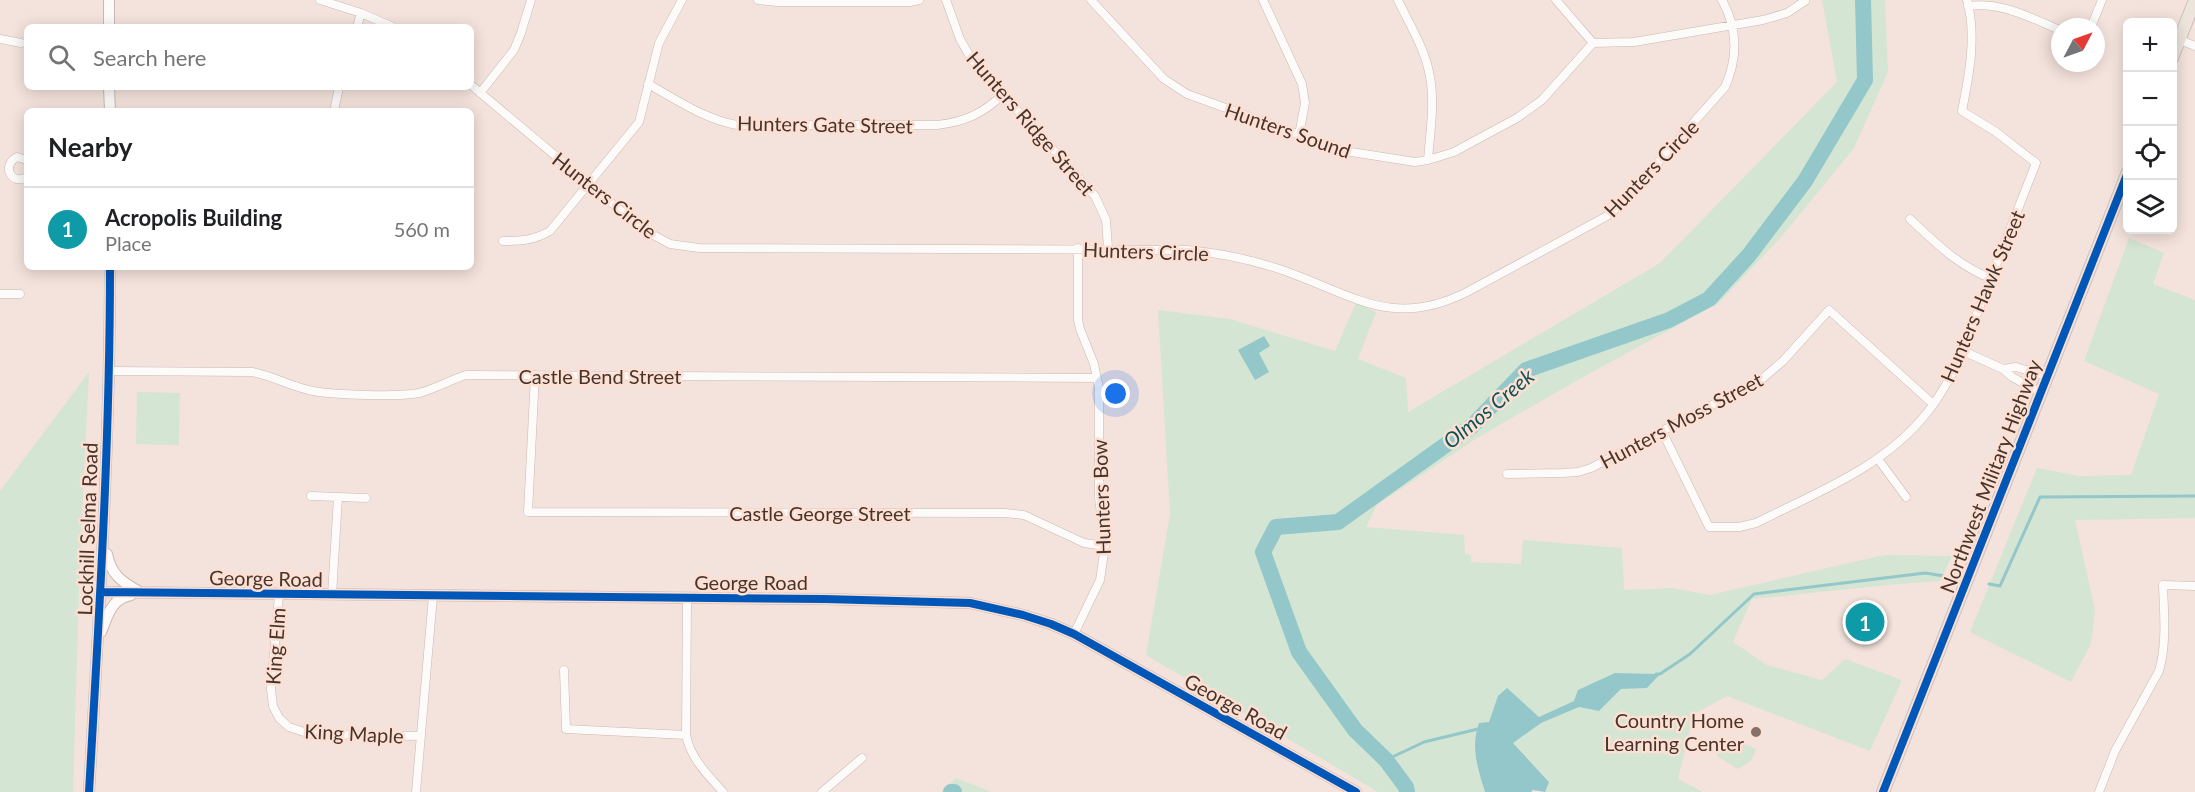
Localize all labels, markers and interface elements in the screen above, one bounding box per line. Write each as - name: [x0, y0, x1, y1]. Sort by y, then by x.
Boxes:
- north arrow: [2051, 18, 2105, 72]
- map controls: [2123, 18, 2177, 234]
- button: +: [2123, 18, 2177, 72]
- search box: [24, 24, 474, 90]
- icon: search: [45, 41, 78, 74]
- text: Search here: [93, 44, 206, 71]
- street label: Hunters Ridge Street: [962, 46, 1100, 200]
- button: −: [2123, 72, 2177, 126]
- street label: Hunters Sound: [1222, 97, 1354, 163]
- street label: Hunters Gate Street: [737, 110, 913, 138]
- street label: Hunters Circle: [1599, 114, 1703, 222]
- button: locate: [2123, 126, 2177, 180]
- text: Nearby: [48, 131, 133, 163]
- street label: Hunters Circle: [548, 147, 662, 243]
- button: layers: [2123, 180, 2177, 234]
- text: Acropolis Building: [105, 204, 282, 231]
- street label: Hunters Hawk Street: [1935, 206, 2029, 386]
- text: 1: [62, 217, 73, 241]
- text: 560 m: [394, 217, 450, 241]
- text: Place: [105, 231, 152, 255]
- street label: Hunters Circle: [1083, 237, 1209, 265]
- street label: Northwest Military Highway: [1934, 355, 2046, 596]
- water label: Olmos Creek: [1438, 362, 1539, 453]
- street label: Castle Bend Street: [518, 364, 682, 388]
- street label: Hunters Moss Street: [1596, 367, 1766, 473]
- your location: [1101, 379, 1130, 408]
- street label: Hunters Bow: [1087, 439, 1115, 555]
- street label: Lockhill Selma Road: [72, 442, 102, 616]
- street label: Castle George Street: [729, 501, 911, 525]
- street label: George Road: [209, 565, 323, 591]
- street label: George Road: [694, 570, 808, 594]
- pin: 1: [1846, 600, 1884, 644]
- street label: King Elm: [260, 607, 290, 685]
- street label: George Road: [1180, 668, 1292, 744]
- place label: Country Home Learning Center: [1604, 708, 1745, 755]
- street label: King Maple: [304, 718, 404, 748]
- marker: Country Home Learning Center: [1749, 725, 1763, 739]

